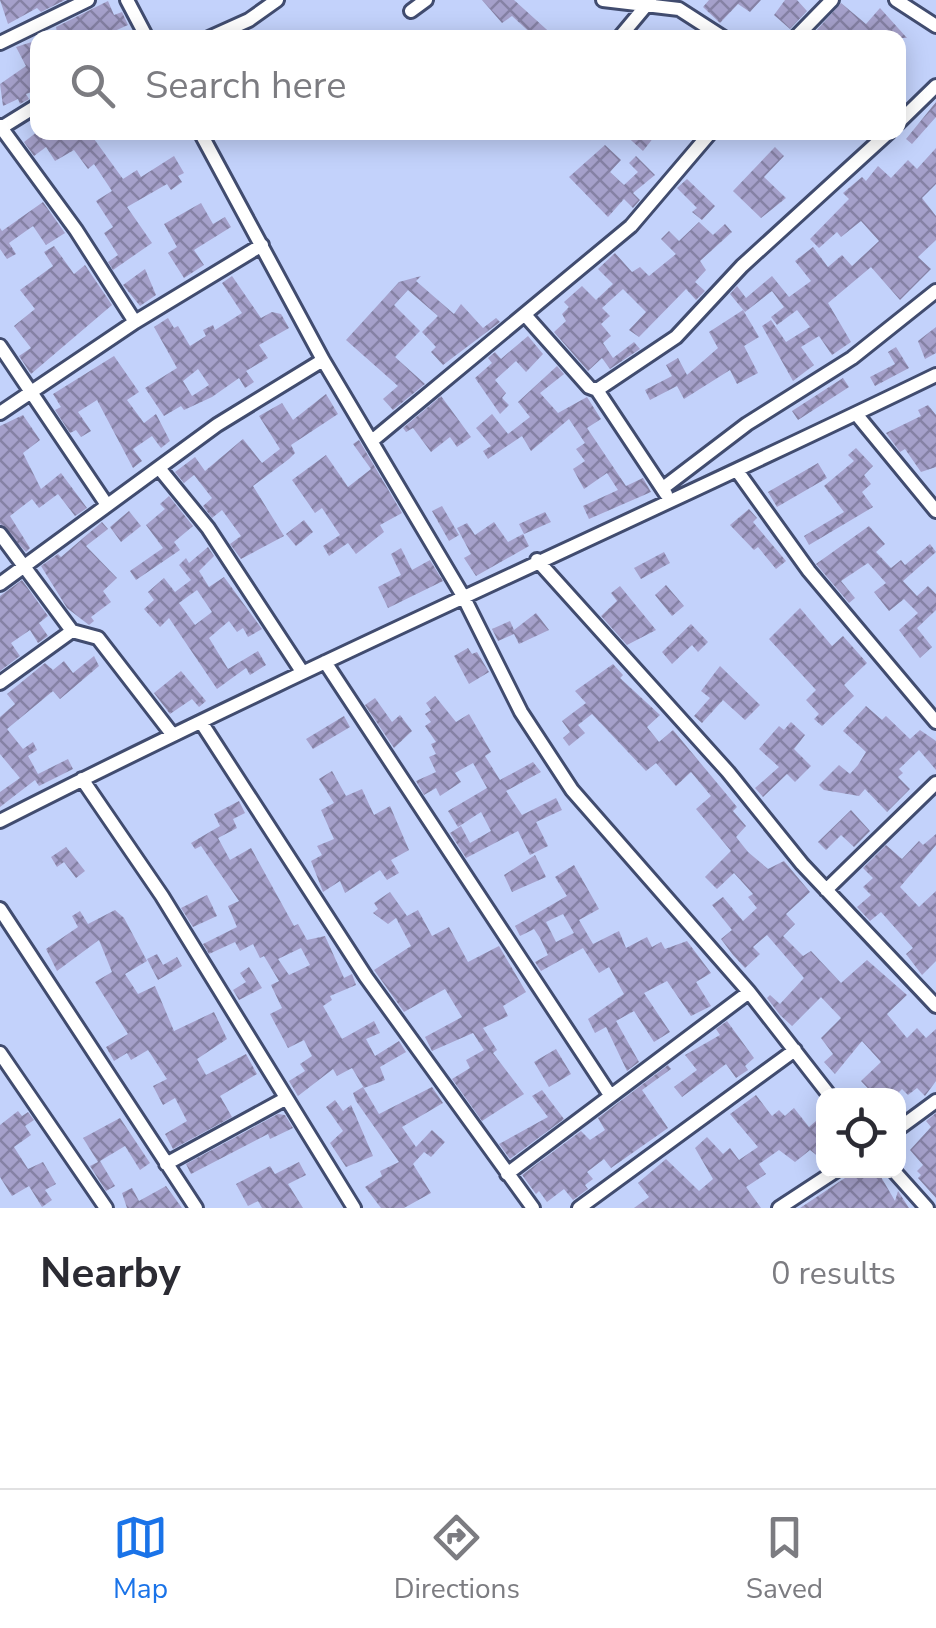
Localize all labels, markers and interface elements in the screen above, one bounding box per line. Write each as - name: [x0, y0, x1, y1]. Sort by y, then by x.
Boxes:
- search box: [30, 30, 906, 140]
- icon: search: [65, 58, 120, 113]
- text: Search here: [145, 60, 346, 111]
- map controls: [816, 1088, 906, 1178]
- button: locate: [816, 1088, 906, 1178]
- text: Nearby: [40, 1245, 181, 1302]
- text: 0 results: [771, 1252, 896, 1295]
- tab: Map: [113, 1510, 168, 1608]
- tab: Directions: [394, 1510, 520, 1608]
- tab: Saved: [746, 1510, 823, 1608]

